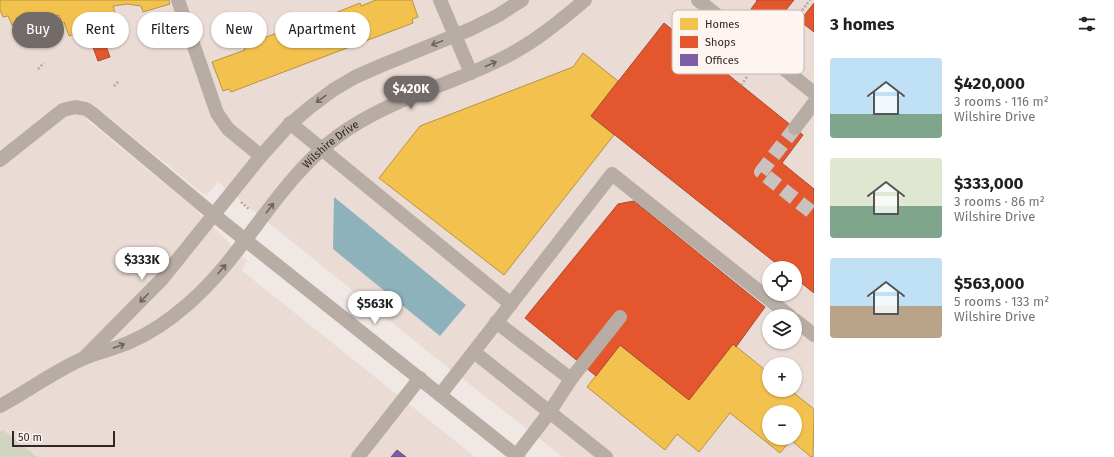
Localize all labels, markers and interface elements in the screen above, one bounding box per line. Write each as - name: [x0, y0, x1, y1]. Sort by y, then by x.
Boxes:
- legend: [672, 10, 804, 74]
- chip: Buy: [12, 12, 64, 48]
- chip: Rent: [72, 12, 129, 48]
- chip: Filters: [137, 12, 203, 48]
- chip: New: [211, 12, 267, 48]
- chip: Apartment: [275, 12, 370, 48]
- icon: filters: [1076, 13, 1098, 35]
- text: 3 homes: [830, 14, 895, 35]
- text: Homes: [705, 18, 739, 31]
- text: Shops: [705, 36, 736, 49]
- one-way arrow: [432, 39, 444, 47]
- text: Offices: [705, 54, 739, 67]
- one-way arrow: [485, 60, 497, 67]
- text: $420,000: [954, 73, 1025, 94]
- icon: home: [862, 74, 910, 122]
- pin: $420K: [383, 76, 439, 110]
- text: $420K: [393, 81, 429, 96]
- text: 3 rooms · 116 m²: [954, 94, 1049, 109]
- one-way arrow: [315, 95, 326, 103]
- text: Wilshire Drive: [954, 109, 1035, 124]
- street label: Wilshire Drive: [300, 118, 361, 171]
- text: $333,000: [954, 173, 1024, 194]
- icon: home: [862, 174, 910, 222]
- text: 3 rooms · 86 m²: [954, 194, 1045, 209]
- one-way arrow: [265, 203, 274, 214]
- text: Wilshire Drive: [954, 209, 1035, 224]
- pin: $333K: [114, 247, 170, 281]
- text: $333K: [124, 252, 160, 267]
- map controls: [762, 261, 802, 445]
- button: locate: [762, 261, 802, 301]
- one-way arrow: [217, 263, 226, 274]
- text: $563,000: [954, 273, 1024, 294]
- icon: home: [862, 274, 910, 322]
- pin: $563K: [347, 291, 403, 325]
- one-way arrow: [139, 293, 149, 303]
- text: 5 rooms · 133 m²: [954, 294, 1049, 309]
- text: $563K: [357, 296, 393, 311]
- button: layers: [762, 309, 802, 349]
- text: Wilshire Drive: [954, 309, 1035, 324]
- one-way arrow: [113, 342, 126, 349]
- button: +: [762, 357, 802, 397]
- button: −: [762, 405, 802, 445]
- scale bar: [12, 429, 115, 448]
- text: 50 m: [18, 431, 42, 444]

